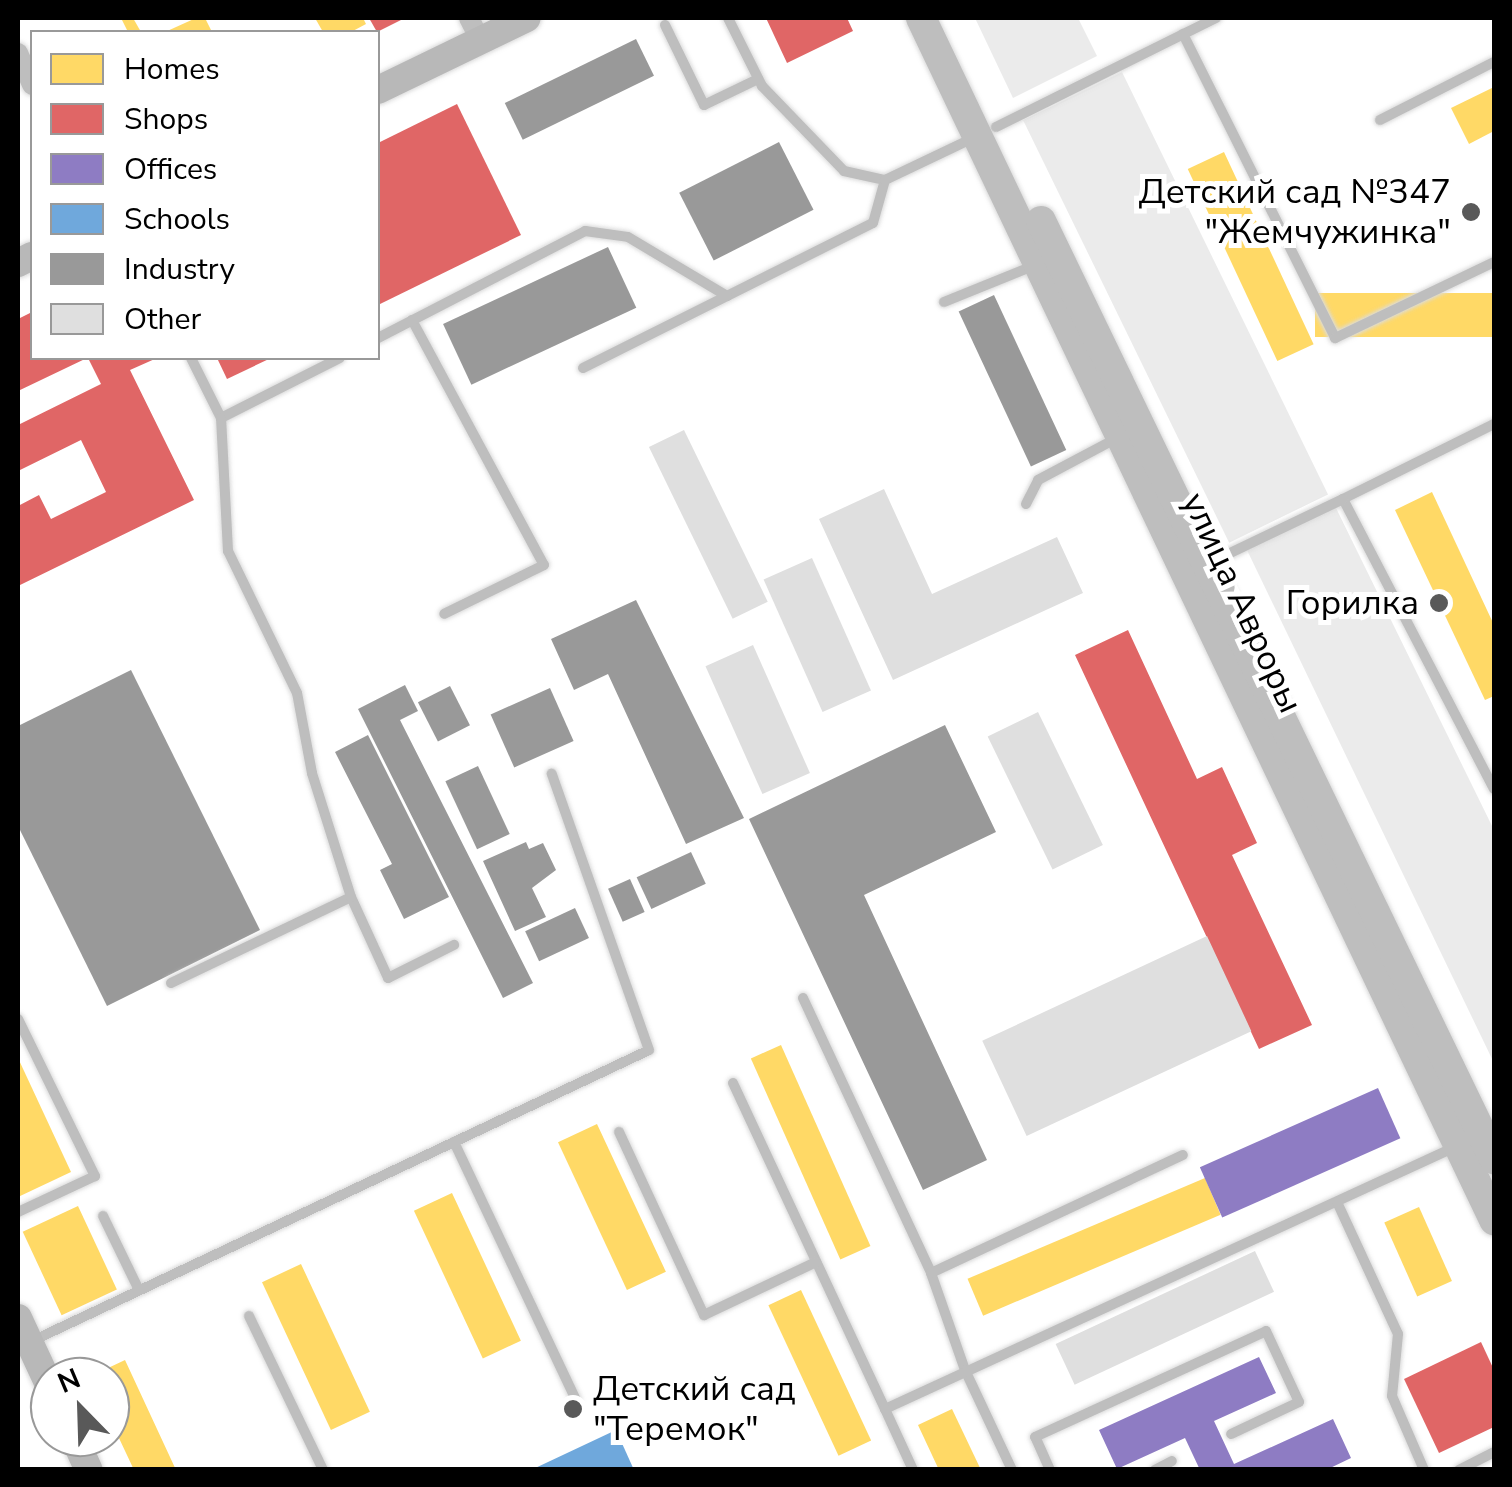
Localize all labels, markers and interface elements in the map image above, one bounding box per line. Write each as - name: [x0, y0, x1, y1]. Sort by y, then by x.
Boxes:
- legend: [30, 30, 380, 360]
- text: Homes: [124, 49, 220, 90]
- text: Shops: [124, 99, 208, 140]
- text: Offices: [124, 149, 217, 190]
- place label: Детский сад №347 "Жемчужинка": [1139, 171, 1451, 253]
- text: Schools: [124, 199, 230, 240]
- marker: Детский сад №347 "Жемчужинка": [1460, 201, 1482, 223]
- text: Industry: [124, 249, 235, 290]
- text: Other: [124, 299, 201, 340]
- street label: улица Авроры: [1173, 486, 1311, 720]
- place label: Горилка: [1286, 582, 1419, 624]
- marker: Горилка: [1428, 592, 1450, 614]
- north arrow: [30, 1357, 130, 1457]
- text: N: [52, 1360, 86, 1403]
- place label: Детский сад "Теремок": [593, 1368, 796, 1450]
- marker: Детский сад "Теремок": [562, 1398, 584, 1420]

